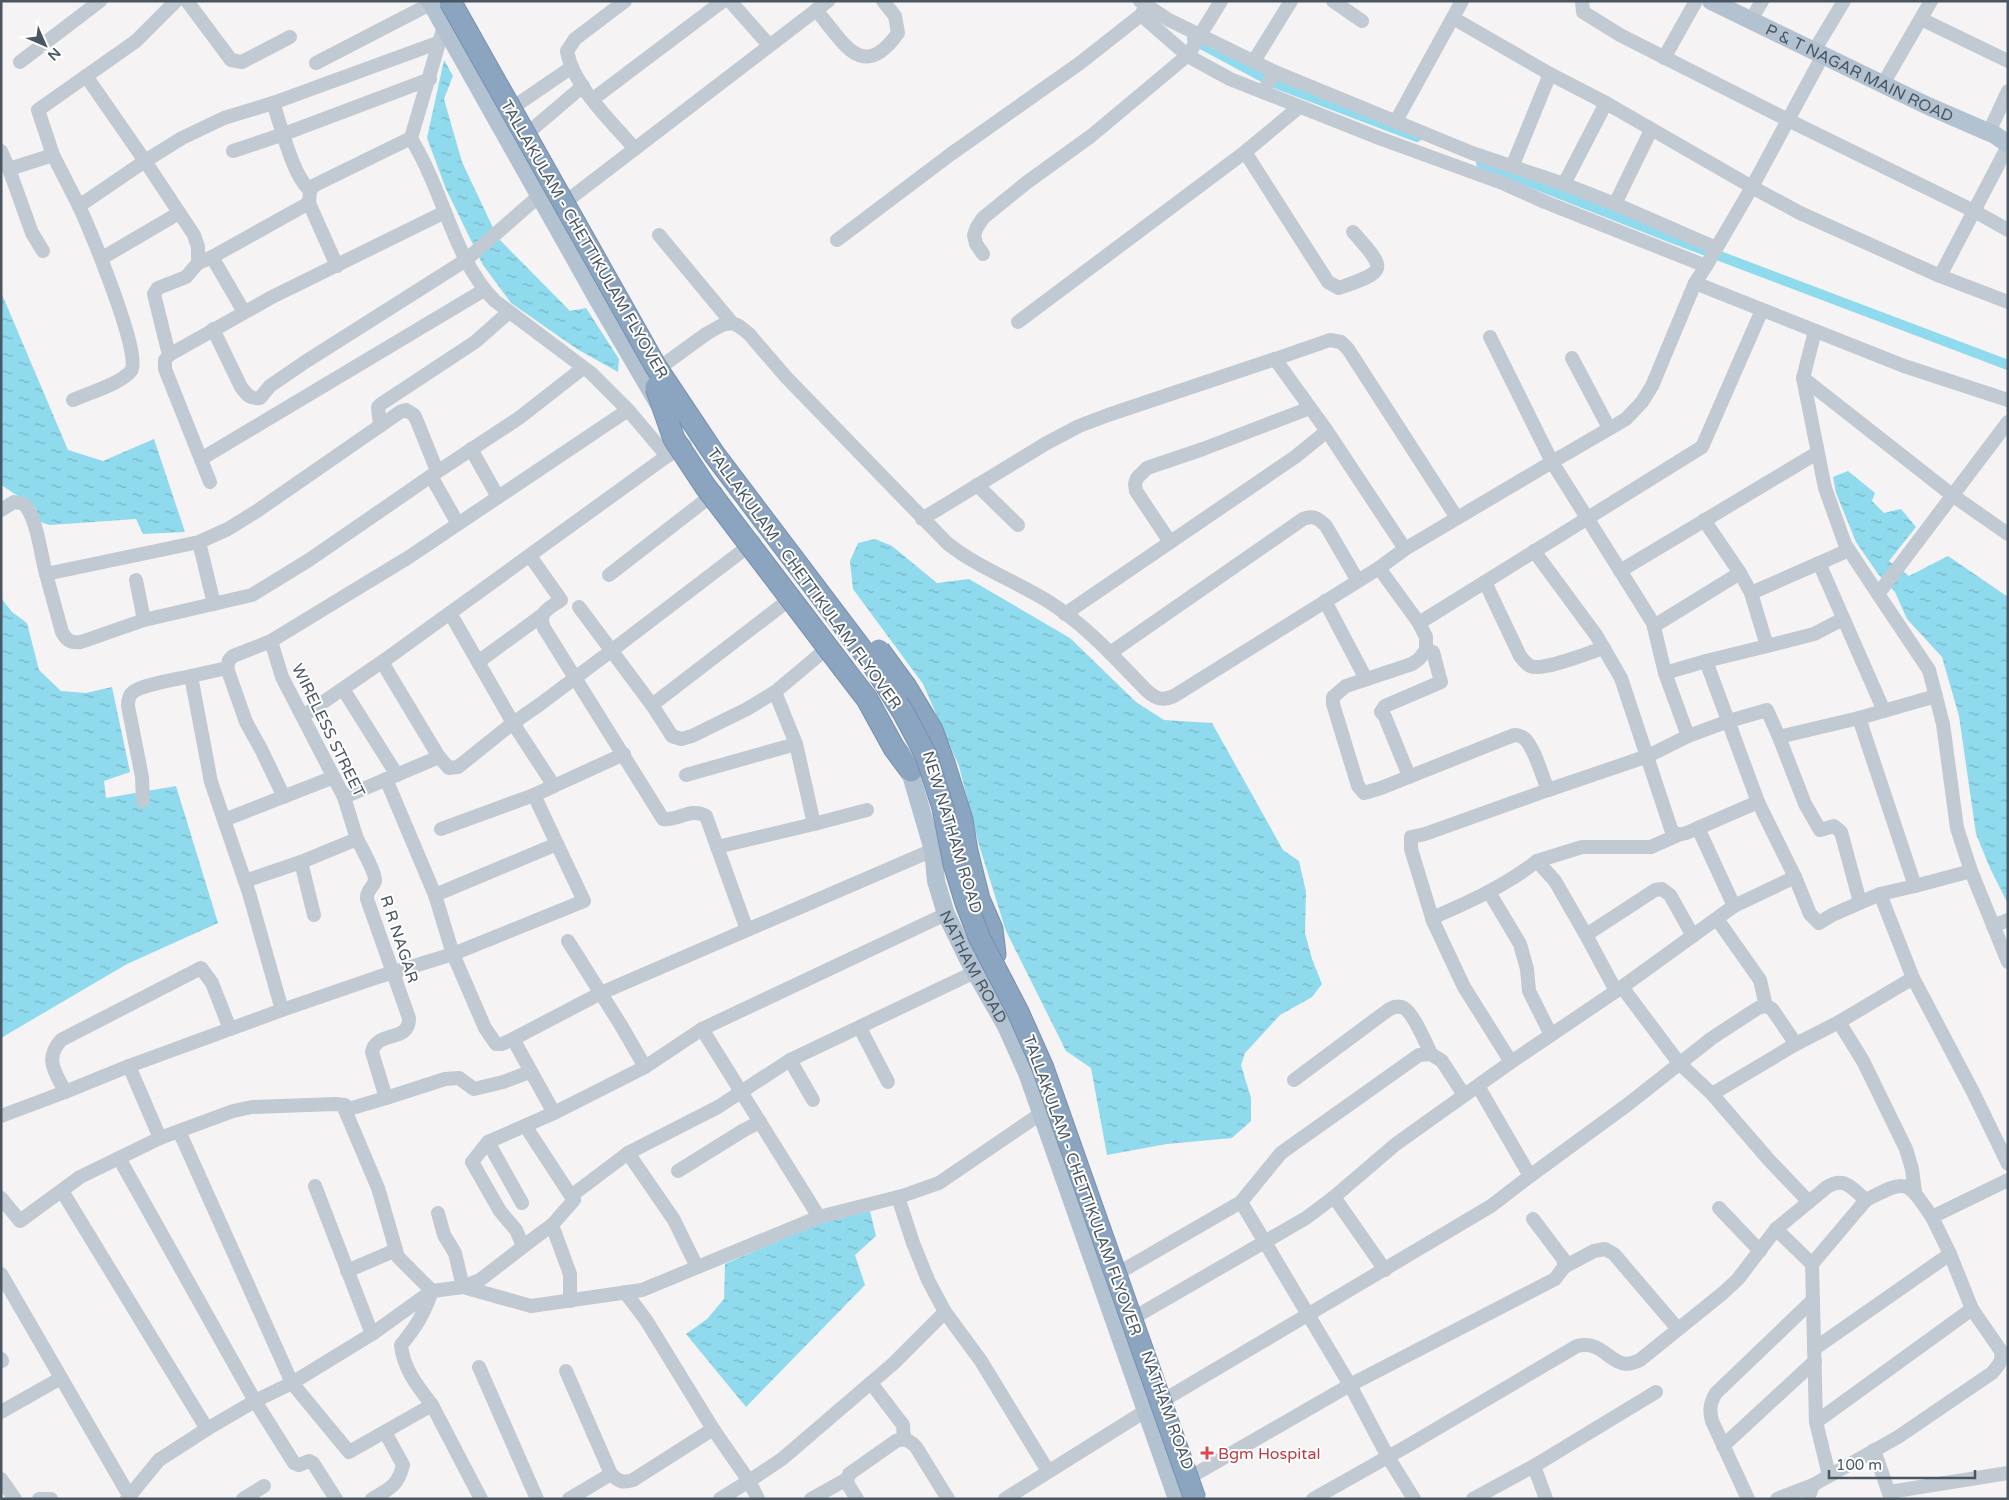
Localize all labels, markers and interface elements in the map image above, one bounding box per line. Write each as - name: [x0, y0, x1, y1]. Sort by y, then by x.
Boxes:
- north arrow: [20, 20, 70, 70]
- street label: P & T NAGAR MAIN ROAD: [1762, 20, 1956, 127]
- text: N: [44, 44, 64, 64]
- street label: TALLAKULAM - CHETTIKULAM FLYOVER: [496, 97, 672, 382]
- street label: TALLAKULAM - CHETTIKULAM FLYOVER: [703, 444, 906, 713]
- street label: WIRELESS STREET: [287, 660, 369, 801]
- street label: NEW NATHAM ROAD: [918, 749, 986, 916]
- street label: R R NAGAR: [375, 893, 423, 986]
- street label: NATHAM ROAD: [935, 907, 1011, 1027]
- street label: TALLAKULAM - CHETTIKULAM FLYOVER: [1018, 1032, 1146, 1338]
- street label: NATHAM ROAD: [1136, 1348, 1198, 1473]
- place label: Bgm Hospital: [1218, 1444, 1320, 1464]
- marker: Bgm Hospital: [1200, 1446, 1214, 1460]
- scale bar: [1829, 1448, 1975, 1480]
- text: 100 m: [1836, 1456, 1882, 1474]

